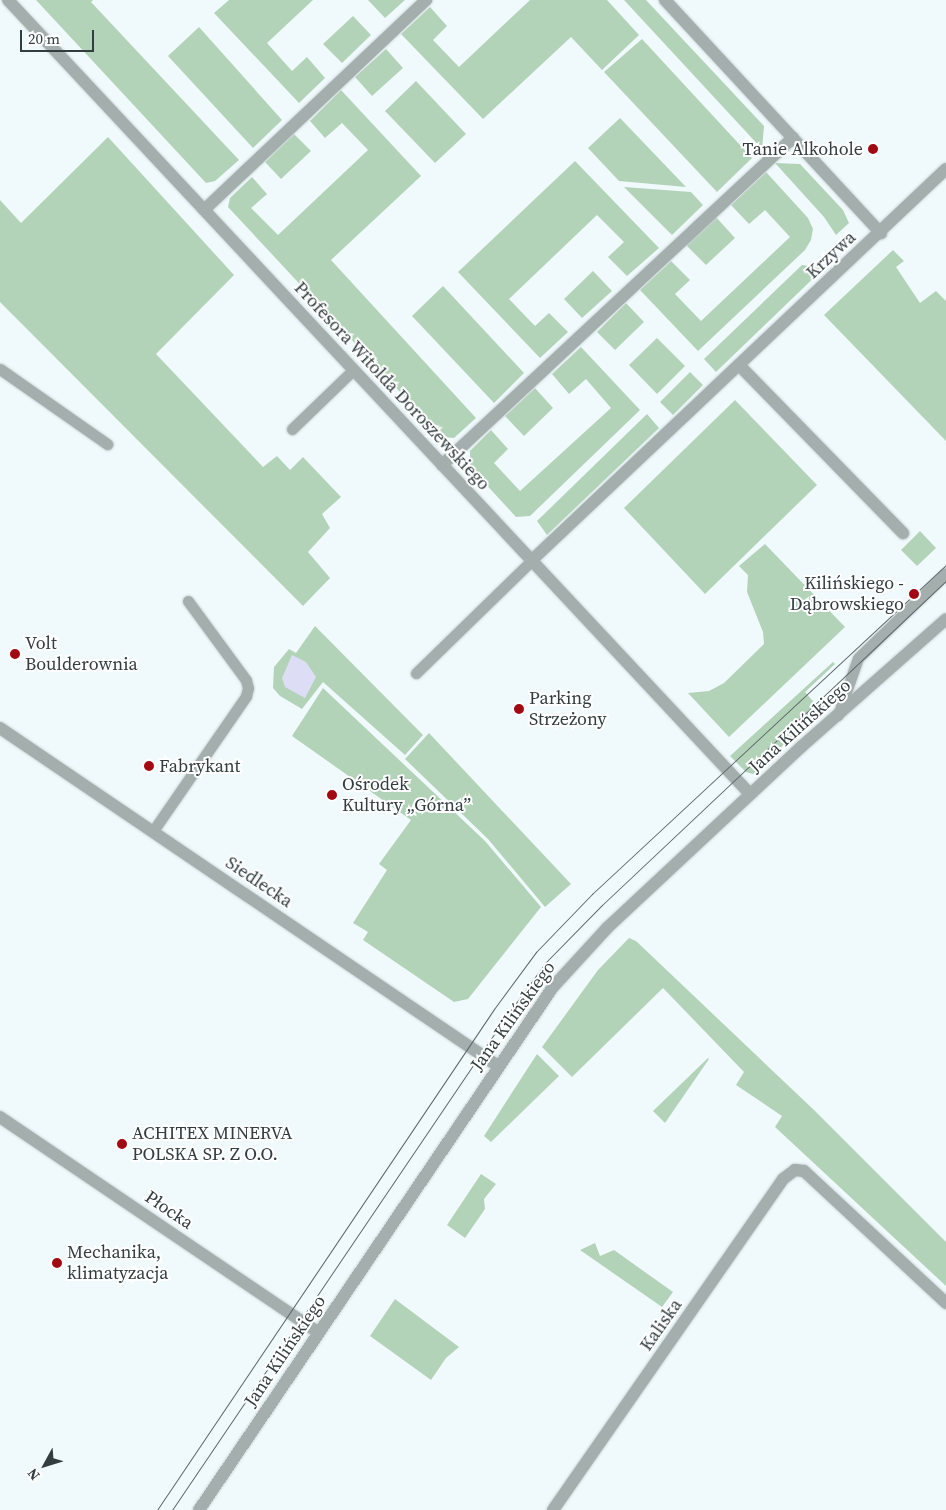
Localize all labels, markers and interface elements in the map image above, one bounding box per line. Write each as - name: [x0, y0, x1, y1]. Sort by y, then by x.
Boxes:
- scale bar: [22, 20, 96, 52]
- text: 20 m: [28, 28, 60, 49]
- place label: Tanie Alkohole: [743, 138, 863, 160]
- marker: Tanie Alkohole: [867, 143, 879, 155]
- street label: Krzywa: [802, 227, 860, 283]
- street label: Profesora Witolda Doroszewskiego: [289, 277, 495, 495]
- place label: Kilińskiego - Dąbrowskiego: [790, 573, 904, 616]
- marker: Kilińskiego - Dąbrowskiego: [908, 588, 920, 600]
- place label: Volt Boulderownia: [25, 633, 138, 676]
- marker: Volt Boulderownia: [9, 648, 21, 660]
- street label: Jana Kilińskiego: [745, 675, 855, 777]
- place label: Parking Strzeżony: [529, 688, 607, 731]
- marker: Parking Strzeżony: [513, 703, 525, 715]
- place label: Fabrykant: [159, 755, 240, 777]
- marker: Fabrykant: [143, 760, 155, 772]
- place label: Ośrodek Kultury „Górna”: [342, 774, 471, 816]
- marker: Ośrodek Kultury „Górna”: [326, 789, 338, 801]
- street label: Siedlecka: [221, 852, 297, 912]
- street label: Jana Kilińskiego: [466, 957, 560, 1075]
- place label: ACHITEX MINERVA POLSKA SP. Z O.O.: [132, 1123, 292, 1166]
- marker: ACHITEX MINERVA POLSKA SP. Z O.O.: [116, 1138, 128, 1150]
- street label: Płocka: [141, 1186, 197, 1234]
- place label: Mechanika, klimatyzacja: [67, 1242, 168, 1284]
- marker: Mechanika, klimatyzacja: [51, 1257, 63, 1269]
- street label: Jana Kilińskiego: [240, 1291, 330, 1411]
- street label: Kaliska: [635, 1295, 687, 1355]
- north arrow: [20, 1440, 70, 1490]
- text: N: [22, 1464, 44, 1485]

